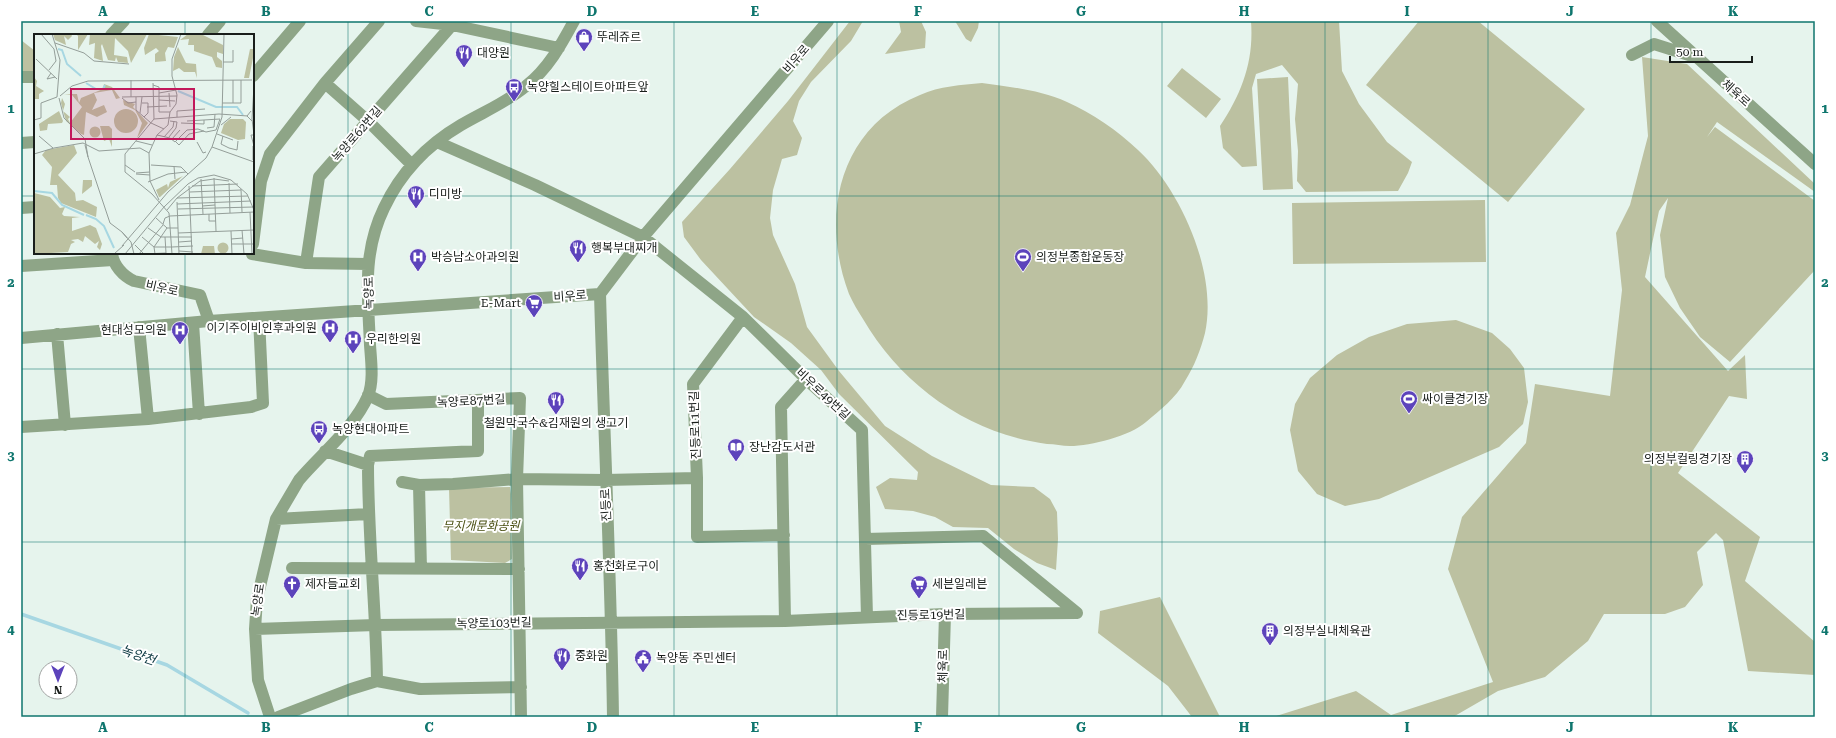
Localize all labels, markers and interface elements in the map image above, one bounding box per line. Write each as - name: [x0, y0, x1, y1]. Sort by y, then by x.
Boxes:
- text: A: [98, 4, 108, 19]
- text: B: [261, 4, 271, 19]
- text: C: [424, 4, 434, 19]
- text: D: [587, 4, 597, 19]
- text: E: [751, 4, 759, 19]
- text: F: [914, 4, 922, 19]
- text: G: [1076, 4, 1086, 19]
- text: H: [1239, 4, 1250, 19]
- text: I: [1404, 4, 1410, 19]
- text: J: [1566, 4, 1574, 19]
- text: K: [1728, 4, 1739, 19]
- shop icon: 뚜레쥬르: [574, 27, 594, 52]
- place label: 뚜레쥬르: [597, 30, 641, 44]
- inset map: [34, 34, 254, 254]
- scale bar: [1670, 38, 1752, 64]
- street label: 비우로: [780, 42, 812, 76]
- restaurant icon: 대양원: [454, 43, 474, 68]
- text: 50 m: [1676, 45, 1703, 59]
- place label: 대양원: [477, 46, 510, 60]
- bus stop icon: 녹양힐스테이트아파트앞: [504, 77, 524, 102]
- street label: 체육로: [1719, 77, 1753, 109]
- place label: 녹양힐스테이트아파트앞: [527, 80, 648, 94]
- text: 1: [7, 101, 15, 116]
- text: 1: [1821, 101, 1829, 116]
- street label: 녹양로62번길: [329, 104, 385, 164]
- restaurant icon: 디미방: [406, 184, 426, 209]
- place label: 디미방: [429, 187, 462, 201]
- restaurant icon: 행복부대찌개: [568, 238, 588, 263]
- place label: 행복부대찌개: [591, 241, 657, 255]
- hospital icon: 박승남소아과의원: [408, 247, 428, 272]
- sports icon: 의정부종합운동장: [1013, 247, 1033, 272]
- place label: 박승남소아과의원: [431, 250, 519, 264]
- place label: 의정부종합운동장: [1036, 250, 1124, 264]
- text: 2: [7, 275, 15, 290]
- text: 2: [1821, 275, 1829, 290]
- street label: 녹양로: [362, 276, 376, 310]
- street label: 비우로: [144, 277, 180, 299]
- street label: 비우로: [553, 288, 587, 304]
- supermarket icon: E-Mart: [524, 293, 544, 318]
- place label: E-Mart: [481, 296, 522, 310]
- hospital icon: 이기주이비인후과의원: [320, 318, 340, 343]
- hospital icon: 현대성모의원: [170, 320, 190, 345]
- place label: 이기주이비인후과의원: [207, 321, 317, 335]
- place label: 현대성모의원: [101, 323, 167, 337]
- hospital icon: 우리한의원: [343, 329, 363, 354]
- place label: 우리한의원: [366, 332, 421, 346]
- street label: 비우로49번길: [793, 365, 853, 423]
- sports icon: 싸이클경기장: [1399, 389, 1419, 414]
- restaurant icon: 철원막국수&김재원의 생고기: [546, 390, 566, 415]
- street label: 진등로11번길: [687, 390, 703, 460]
- street label: 녹양로87번길: [436, 392, 506, 410]
- place label: 싸이클경기장: [1422, 392, 1488, 406]
- place label: 철원막국수&김재원의 생고기: [484, 416, 628, 430]
- bus stop icon: 녹양현대아파트: [309, 419, 329, 444]
- place label: 녹양현대아파트: [332, 422, 409, 436]
- library icon: 장난감도서관: [726, 437, 746, 462]
- place label: 장난감도서관: [749, 440, 815, 454]
- text: 3: [7, 448, 15, 463]
- text: 3: [1821, 448, 1829, 463]
- building icon: 의정부컬링경기장: [1735, 449, 1755, 474]
- place label: 의정부컬링경기장: [1644, 452, 1732, 466]
- street label: 진등로: [598, 488, 614, 522]
- park label: 무지개문화공원: [442, 519, 521, 533]
- restaurant icon: 홍천화로구이: [570, 556, 590, 581]
- place label: 홍천화로구이: [593, 559, 659, 573]
- church icon: 제자들교회: [282, 574, 302, 599]
- supermarket icon: 세븐일레븐: [909, 574, 929, 599]
- place label: 제자들교회: [305, 577, 360, 591]
- place label: 세븐일레븐: [932, 577, 987, 591]
- street label: 녹양로: [249, 583, 267, 617]
- street label: 진등로19번길: [897, 607, 965, 623]
- street label: 녹양로103번길: [456, 615, 532, 631]
- building icon: 의정부실내체육관: [1260, 621, 1280, 646]
- text: 4: [7, 622, 15, 637]
- text: 4: [1821, 622, 1829, 637]
- place label: 의정부실내체육관: [1283, 624, 1371, 638]
- water label: 녹양천: [119, 642, 158, 668]
- restaurant icon: 중화원: [552, 646, 572, 671]
- public building icon: 녹양동 주민센터: [633, 648, 653, 673]
- place label: 중화원: [575, 649, 608, 663]
- street label: 체육로: [936, 649, 950, 683]
- place label: 녹양동 주민센터: [656, 651, 736, 665]
- north arrow: [38, 660, 78, 700]
- text: N: [53, 683, 62, 696]
- text: A: [98, 720, 108, 735]
- text: B: [261, 720, 271, 735]
- text: C: [424, 720, 434, 735]
- text: D: [587, 720, 597, 735]
- text: E: [751, 720, 759, 735]
- text: F: [914, 720, 922, 735]
- text: G: [1076, 720, 1086, 735]
- text: H: [1239, 720, 1250, 735]
- text: I: [1404, 720, 1410, 735]
- text: J: [1566, 720, 1574, 735]
- text: K: [1728, 720, 1739, 735]

